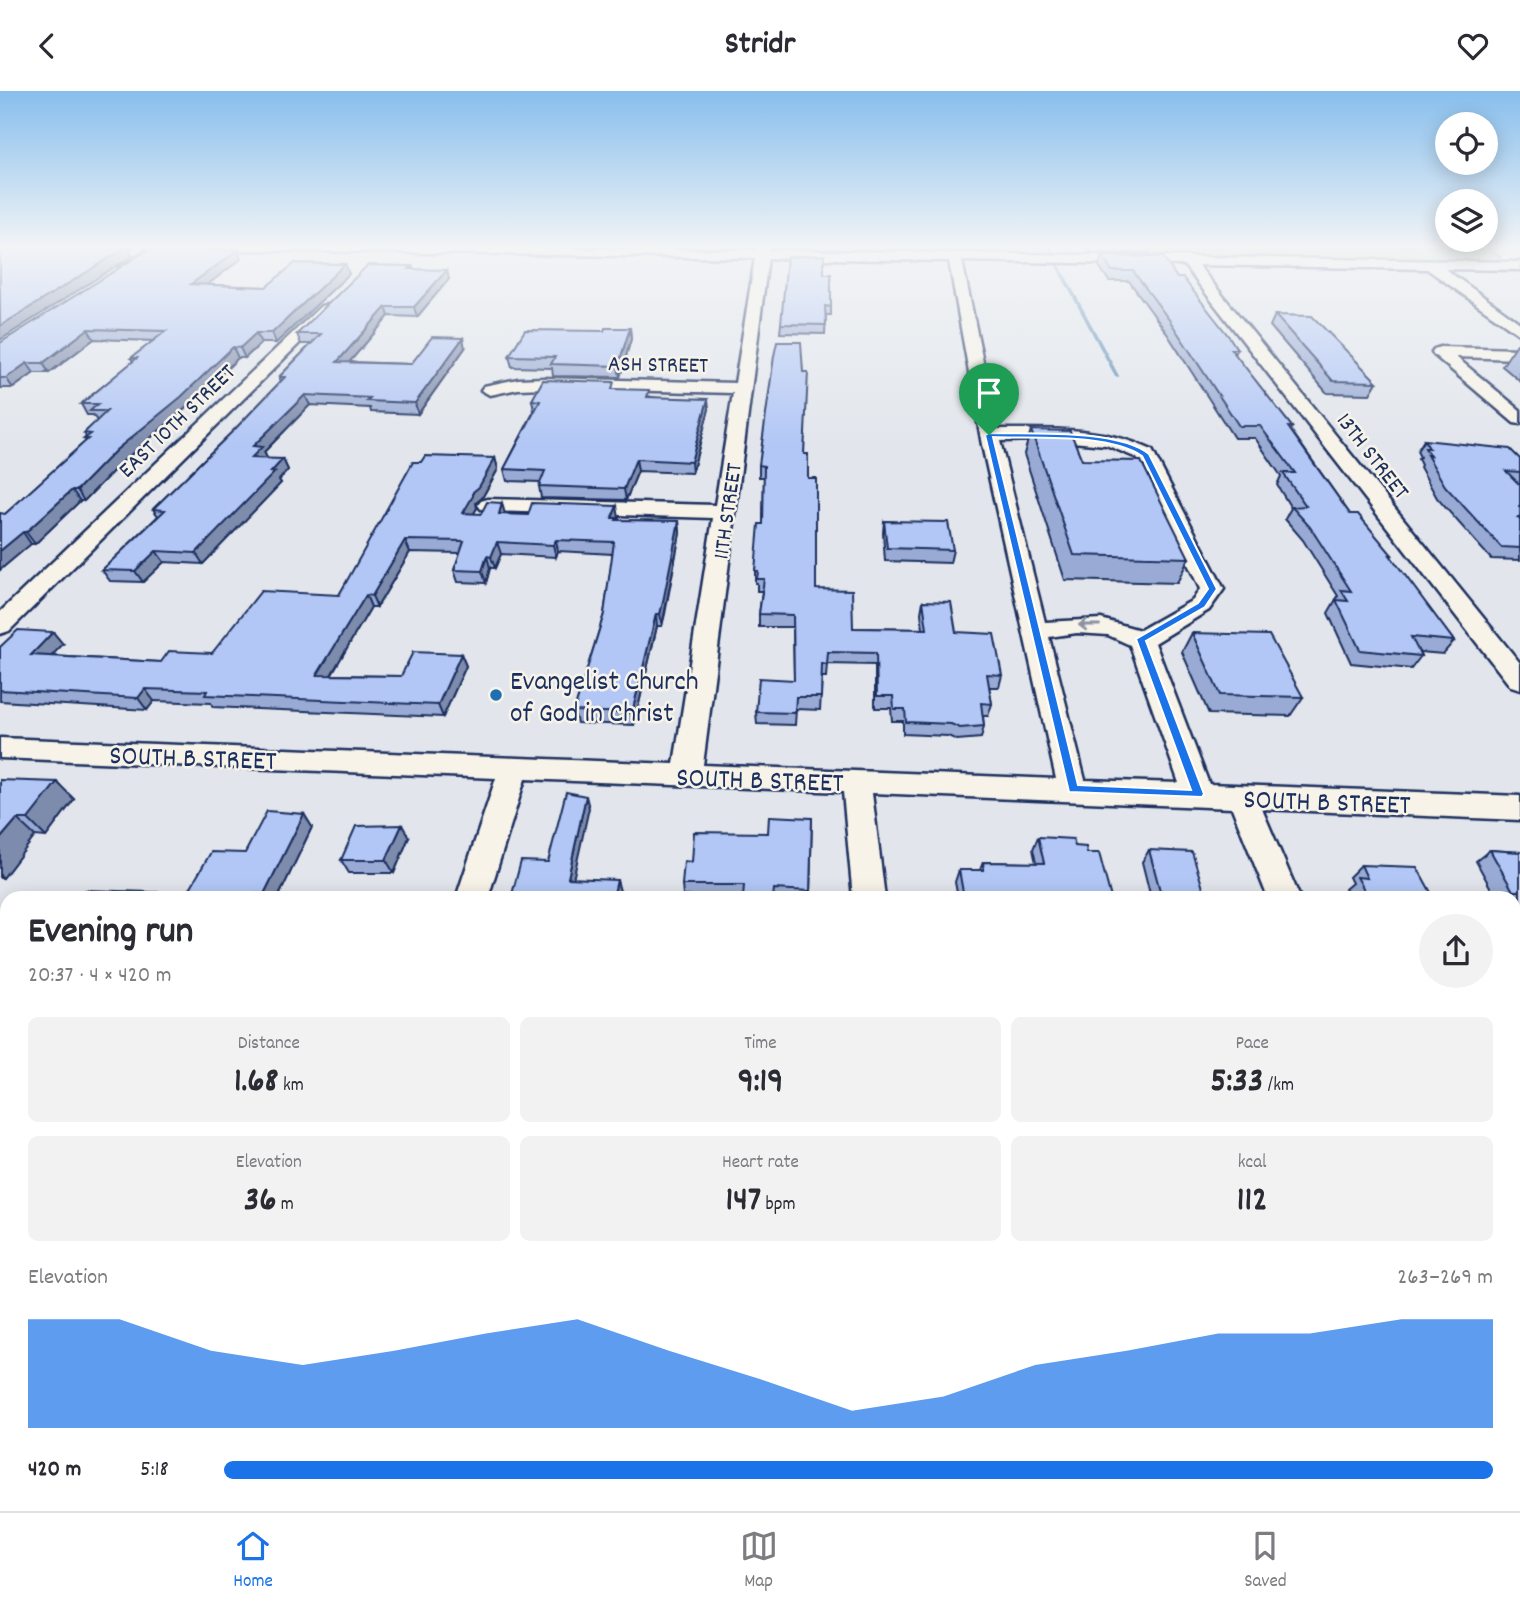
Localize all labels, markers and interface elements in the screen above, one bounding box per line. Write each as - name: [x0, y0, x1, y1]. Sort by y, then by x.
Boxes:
- text: Stridr: [725, 23, 795, 69]
- icon: back: [28, 27, 66, 65]
- icon: heart: [1454, 27, 1492, 65]
- map controls: [1435, 112, 1498, 252]
- button: locate: [1435, 112, 1498, 175]
- button: layers: [1435, 189, 1498, 252]
- street label: ASH STREET: [607, 349, 708, 384]
- street label: EAST 10TH STREET: [112, 358, 245, 487]
- pin: [959, 363, 1019, 435]
- icon: arrive: [970, 374, 1008, 412]
- street label: 13TH STREET: [1327, 407, 1416, 508]
- street label: 11TH STREET: [706, 461, 753, 562]
- one-way arrow: [1078, 618, 1101, 632]
- place label: Evangelist Church of God in Christ: [510, 664, 699, 736]
- marker: Evangelist Church of God in Christ: [488, 687, 504, 703]
- street label: SOUTH B STREET: [108, 738, 277, 784]
- street label: SOUTH B STREET: [675, 760, 844, 806]
- street label: SOUTH B STREET: [1242, 782, 1411, 828]
- text: Evening run: [28, 906, 193, 961]
- button: share: [1419, 914, 1493, 988]
- text: 20:37 · 4 × 420 m: [28, 960, 171, 993]
- text: Distance: [238, 1031, 300, 1058]
- text: Time: [744, 1031, 777, 1058]
- text: Pace: [1235, 1031, 1269, 1058]
- text: 1.68: [234, 1058, 279, 1108]
- text: 9:19: [738, 1058, 783, 1108]
- text: 5:33: [1210, 1058, 1263, 1108]
- text: km: [279, 1073, 304, 1100]
- text: /km: [1263, 1073, 1294, 1100]
- text: Elevation: [236, 1150, 302, 1177]
- text: Heart rate: [722, 1150, 799, 1177]
- text: kcal: [1238, 1150, 1267, 1177]
- text: 36: [244, 1177, 276, 1227]
- text: 147: [725, 1177, 761, 1227]
- text: 112: [1237, 1177, 1267, 1227]
- text: m: [276, 1192, 294, 1219]
- text: bpm: [761, 1192, 795, 1219]
- text: Elevation: [28, 1262, 108, 1295]
- text: 263–269 m: [1397, 1262, 1493, 1295]
- text: 420 m: [28, 1454, 81, 1487]
- text: 5:18: [140, 1454, 169, 1487]
- tab: Home: [233, 1527, 273, 1596]
- tab: Map: [740, 1527, 778, 1596]
- tab: Saved: [1244, 1527, 1287, 1596]

